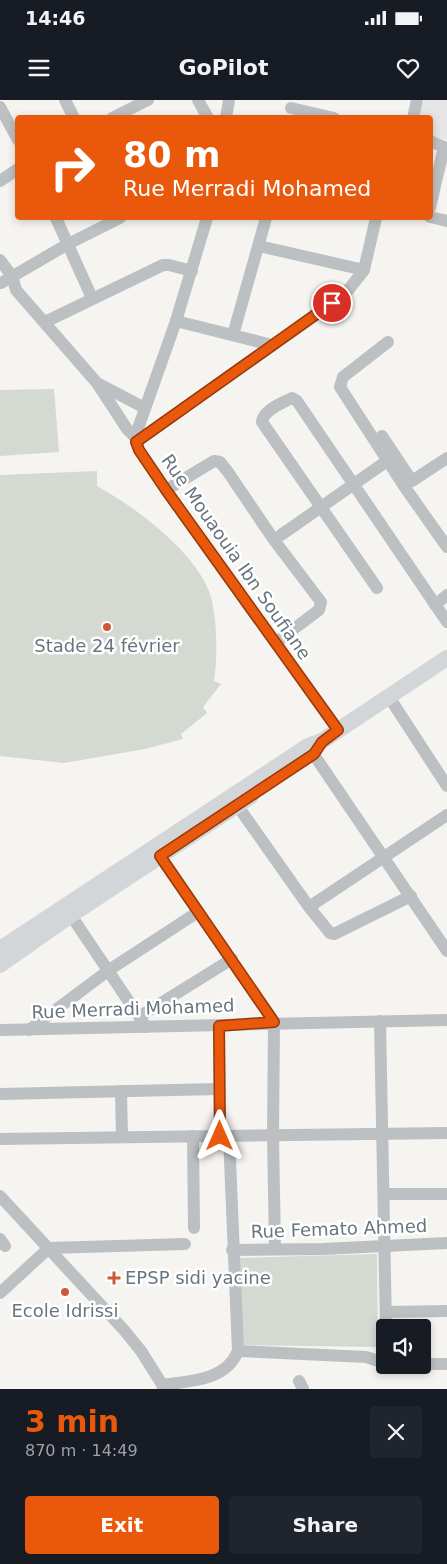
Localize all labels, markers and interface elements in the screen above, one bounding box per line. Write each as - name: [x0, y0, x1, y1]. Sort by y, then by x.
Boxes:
- text: 14:46: [25, 7, 85, 29]
- icon: menu: [25, 54, 53, 82]
- icon: heart: [394, 54, 422, 82]
- text: GoPilot: [178, 55, 269, 80]
- icon: right: [40, 135, 105, 200]
- text: 80 m: [123, 135, 220, 175]
- text: Rue Merradi Mohamed: [123, 176, 371, 201]
- pin: [311, 282, 353, 324]
- icon: arrive: [318, 289, 346, 317]
- street label: Rue Mouaouia Ibn Soufiane: [157, 450, 315, 663]
- marker: Stade 24 février: [101, 621, 113, 633]
- place label: Stade 24 février: [34, 635, 180, 656]
- street label: Rue Merradi Mohamed: [31, 994, 235, 1023]
- position arrow: [193, 1109, 245, 1161]
- street label: Rue Femato Ahmed: [250, 1215, 428, 1242]
- place label: EPSP sidi yacine: [125, 1267, 271, 1288]
- marker: EPSP sidi yacine: [107, 1271, 121, 1285]
- marker: Ecole Idrissi: [59, 1286, 71, 1298]
- place label: Ecole Idrissi: [12, 1300, 118, 1321]
- map controls: [376, 1319, 431, 1374]
- button: sound: [376, 1319, 431, 1374]
- text: 3 min: [25, 1404, 119, 1439]
- button: close: [370, 1406, 422, 1458]
- text: 870 m · 14:49: [25, 1441, 138, 1460]
- button: Exit: [25, 1496, 219, 1554]
- button: Share: [229, 1496, 422, 1554]

